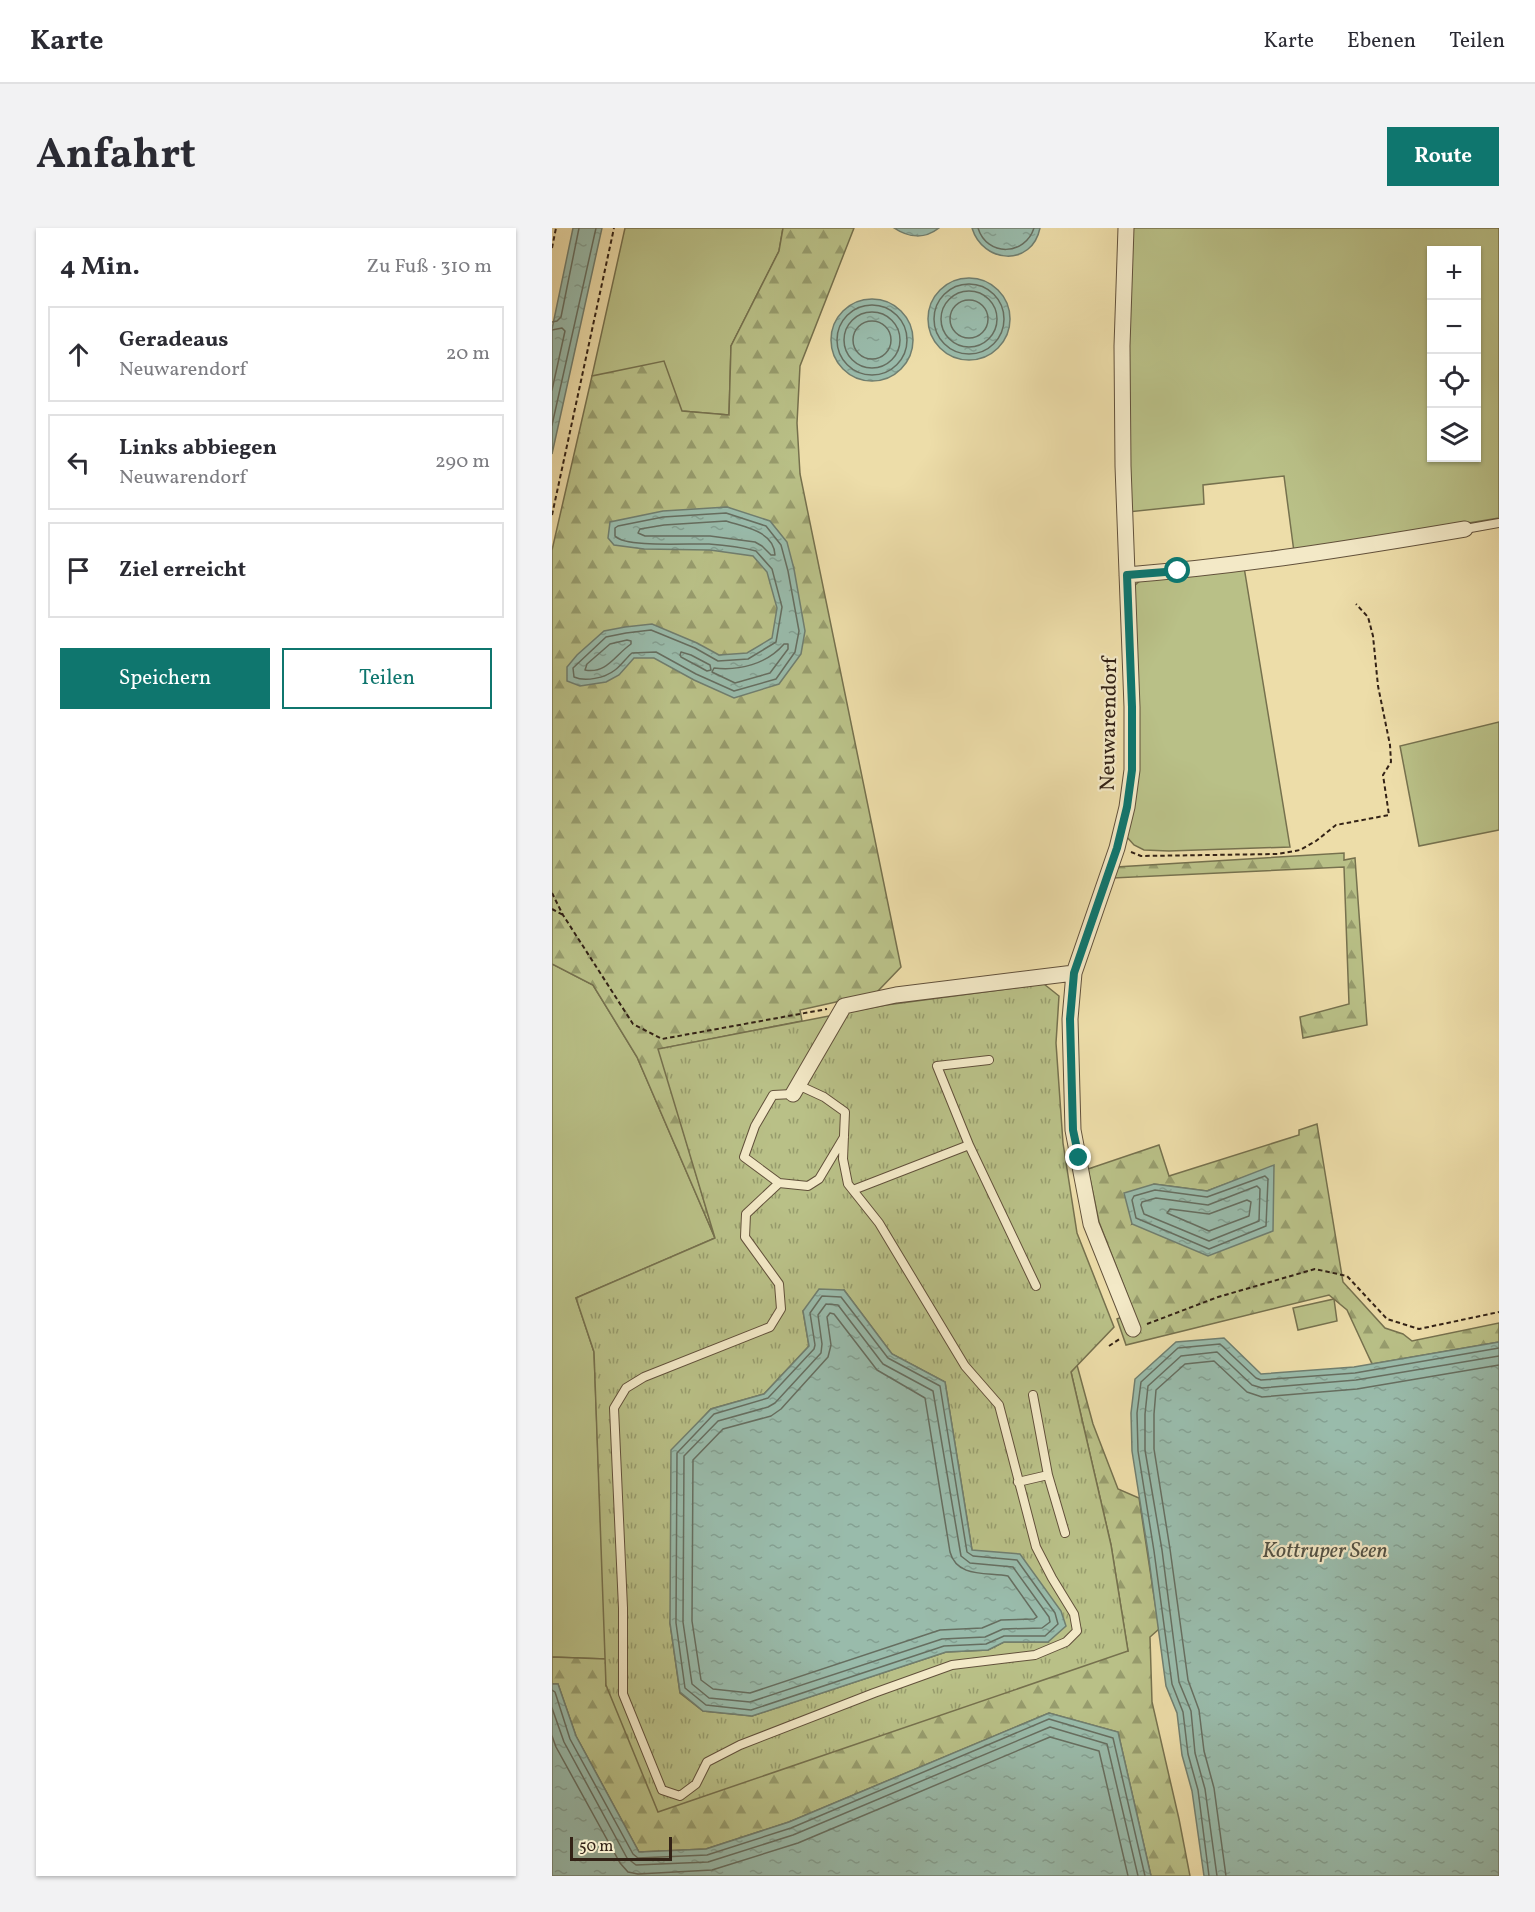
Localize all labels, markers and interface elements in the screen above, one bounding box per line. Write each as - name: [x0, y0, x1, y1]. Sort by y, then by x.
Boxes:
- text: Karte: [30, 22, 104, 61]
- text: Karte: [1263, 27, 1314, 56]
- text: Ebenen: [1347, 27, 1416, 56]
- text: Teilen: [1449, 27, 1505, 56]
- text: Anfahrt: [36, 127, 196, 186]
- button: Route: [1387, 127, 1499, 186]
- map controls: [1427, 246, 1481, 462]
- button: +: [1427, 246, 1481, 300]
- text: 4 Min.: [60, 249, 140, 285]
- text: Zu Fuß · 310 m: [367, 253, 492, 281]
- button: −: [1427, 300, 1481, 354]
- text: Geradeaus: [119, 325, 229, 356]
- icon: ahead: [62, 338, 95, 371]
- text: 20 m: [446, 340, 490, 368]
- button: locate: [1427, 354, 1481, 408]
- text: Neuwarendorf: [119, 356, 246, 384]
- button: layers: [1427, 408, 1481, 462]
- text: Links abbiegen: [119, 433, 277, 464]
- icon: left: [62, 446, 95, 479]
- text: 290 m: [435, 448, 490, 476]
- text: Neuwarendorf: [119, 464, 246, 492]
- icon: arrive: [62, 554, 95, 587]
- text: Ziel erreicht: [119, 555, 246, 586]
- route start: [1164, 557, 1190, 583]
- button: Speichern: [60, 648, 270, 709]
- button: Teilen: [282, 648, 492, 709]
- street label: Neuwarendorf: [1094, 655, 1125, 791]
- route end: [1065, 1144, 1091, 1170]
- water label: Kottruper Seen: [1262, 1536, 1388, 1567]
- scale bar: [570, 1834, 672, 1862]
- text: 50 m: [579, 1836, 613, 1858]

